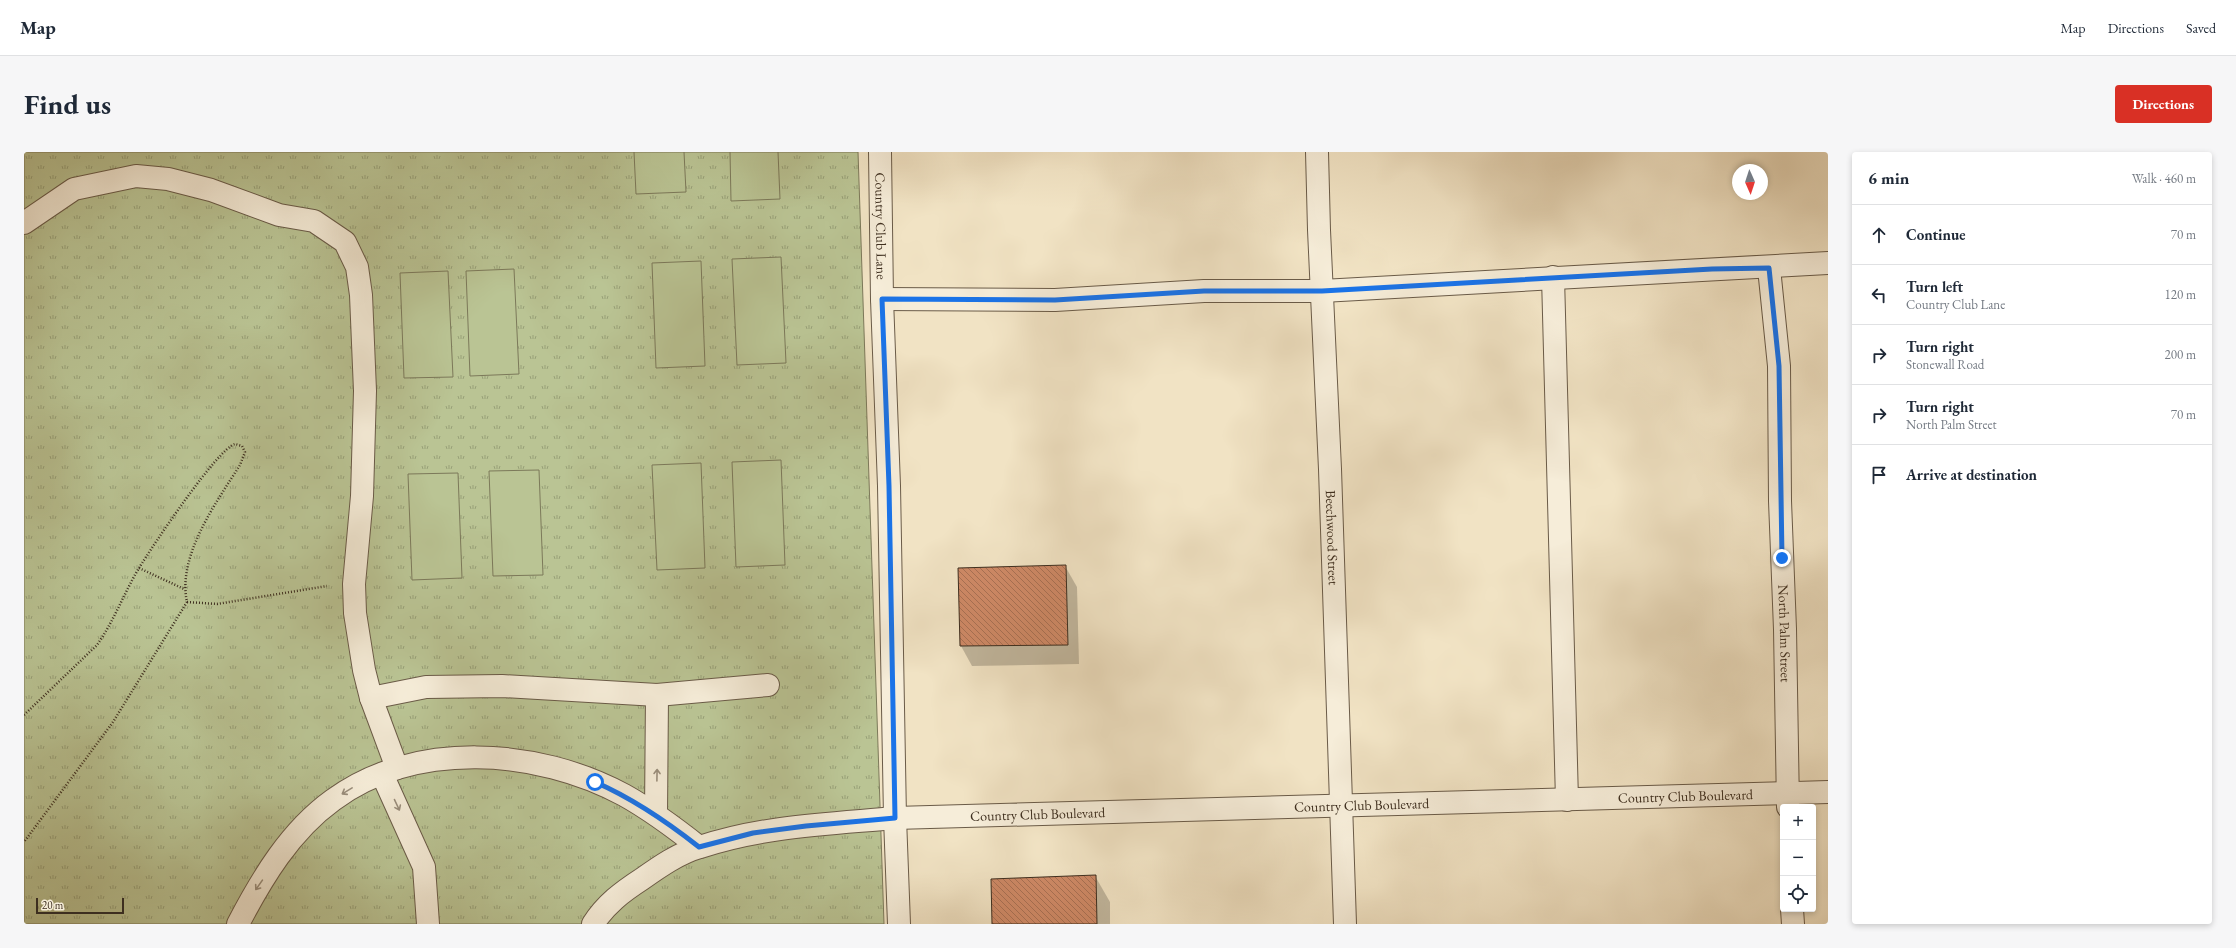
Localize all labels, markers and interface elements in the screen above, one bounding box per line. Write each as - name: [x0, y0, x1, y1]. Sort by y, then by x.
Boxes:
- text: Map: [20, 15, 56, 40]
- text: Map: [2060, 19, 2086, 37]
- text: Directions: [2108, 19, 2164, 37]
- text: Saved: [2186, 19, 2216, 37]
- button: Directions: [2115, 85, 2212, 123]
- text: Find us: [24, 86, 111, 122]
- north arrow: [1732, 164, 1768, 200]
- text: 6 min: [1868, 167, 1909, 189]
- text: Walk · 460 m: [2132, 170, 2196, 187]
- street label: Country Club Lane: [871, 172, 891, 280]
- icon: ahead: [1868, 224, 1890, 246]
- text: Continue: [1906, 225, 1966, 244]
- text: 70 m: [2171, 226, 2196, 243]
- text: Turn left: [1906, 277, 1963, 296]
- icon: left: [1868, 284, 1890, 306]
- text: 120 m: [2165, 286, 2196, 303]
- text: Country Club Lane: [1906, 296, 2005, 313]
- text: Turn right: [1906, 337, 1974, 356]
- icon: right: [1868, 344, 1890, 366]
- text: 200 m: [2165, 346, 2196, 363]
- text: Stonewall Road: [1906, 356, 1984, 373]
- text: Turn right: [1906, 397, 1974, 416]
- icon: right: [1868, 404, 1890, 426]
- text: 70 m: [2171, 406, 2196, 423]
- text: North Palm Street: [1906, 416, 1997, 433]
- icon: arrive: [1868, 464, 1890, 486]
- text: Arrive at destination: [1906, 465, 2037, 484]
- street label: Beechwood Street: [1322, 490, 1343, 586]
- route end: [1773, 549, 1791, 567]
- street label: North Palm Street: [1774, 584, 1795, 683]
- one-way arrow: [653, 769, 661, 782]
- route start: [586, 773, 604, 791]
- street label: Country Club Boulevard: [1618, 785, 1754, 807]
- one-way arrow: [341, 788, 353, 796]
- street label: Country Club Boulevard: [1294, 794, 1430, 816]
- one-way arrow: [394, 799, 401, 811]
- street label: Country Club Boulevard: [970, 803, 1106, 825]
- map controls: [1780, 804, 1816, 912]
- button: +: [1780, 804, 1816, 840]
- button: −: [1780, 840, 1816, 876]
- button: locate: [1780, 876, 1816, 912]
- one-way arrow: [255, 879, 263, 890]
- scale bar: [36, 896, 124, 915]
- text: 20 m: [42, 898, 63, 912]

